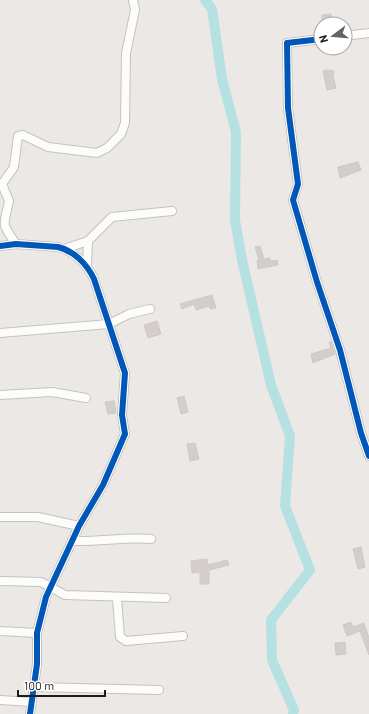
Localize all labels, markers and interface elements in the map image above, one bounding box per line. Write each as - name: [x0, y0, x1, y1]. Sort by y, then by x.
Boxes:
- north arrow: [313, 16, 353, 56]
- text: N: [316, 34, 330, 44]
- scale bar: [18, 672, 105, 698]
- text: 100 m: [24, 678, 54, 692]

